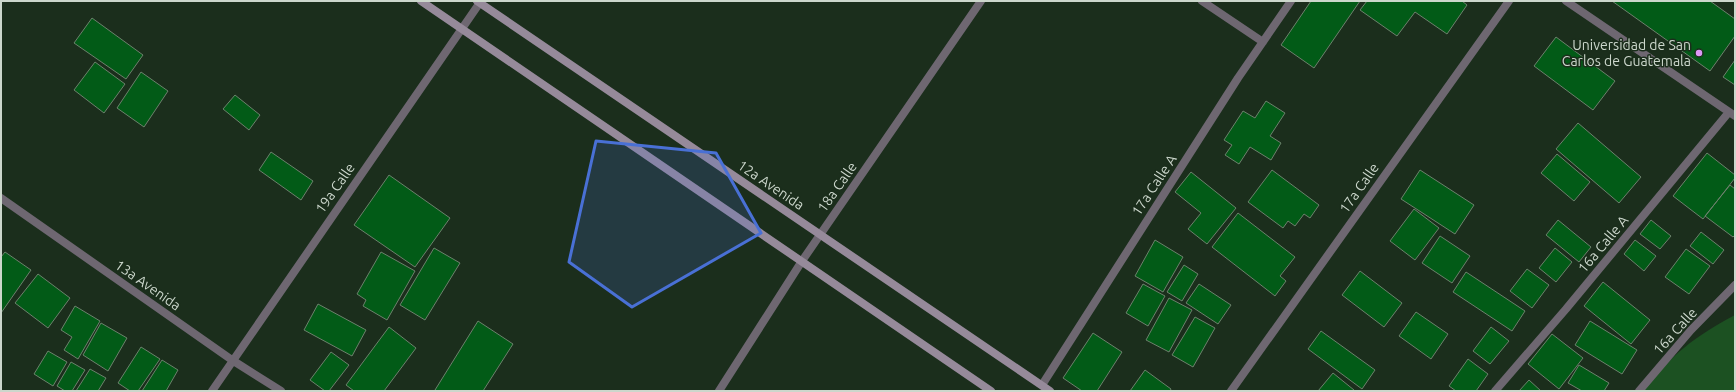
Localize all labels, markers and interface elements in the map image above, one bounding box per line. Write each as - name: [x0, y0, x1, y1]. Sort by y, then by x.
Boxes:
- place label: Universidad de San Carlos de Guatemala: [1562, 37, 1691, 69]
- marker: Universidad de San Carlos de Guatemala: [1694, 48, 1704, 58]
- street label: 17a Calle A: [1128, 152, 1180, 218]
- street label: 12a Avenida: [735, 157, 807, 213]
- street label: 18a Calle: [814, 159, 860, 215]
- street label: 19a Calle: [312, 160, 358, 216]
- street label: 17a Calle: [1336, 160, 1382, 216]
- street label: 16a Calle A: [1575, 212, 1631, 276]
- street label: 13a Avenida: [112, 257, 184, 313]
- street label: 16a Calle: [1650, 304, 1700, 358]

